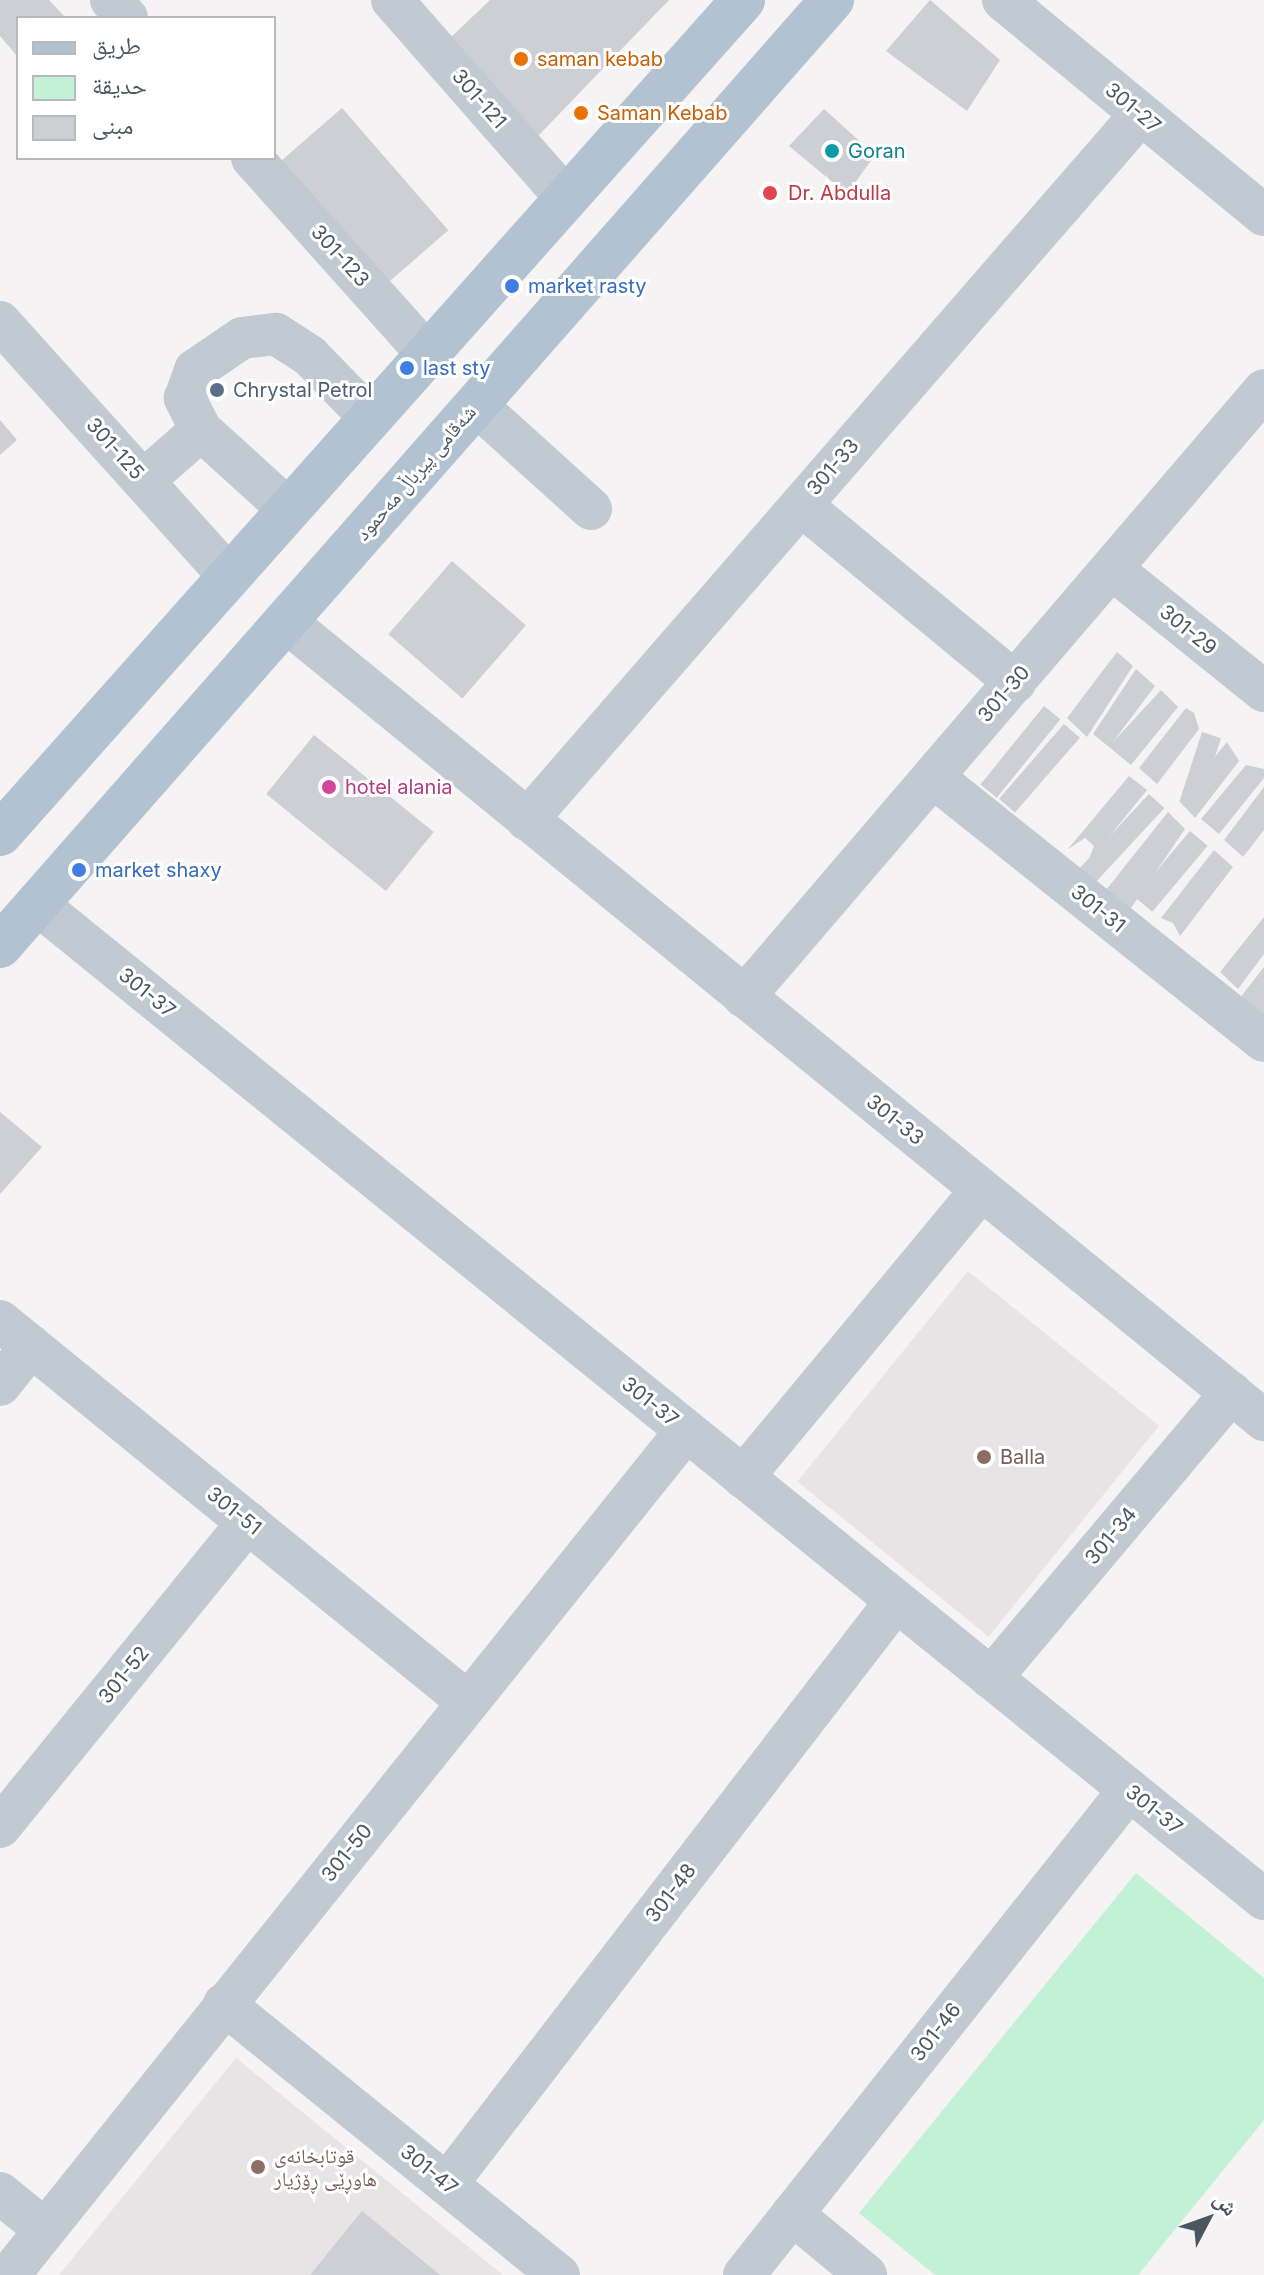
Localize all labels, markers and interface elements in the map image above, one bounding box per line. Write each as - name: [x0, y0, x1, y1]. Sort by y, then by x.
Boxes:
- legend: [16, 16, 276, 160]
- text: طريق: [92, 31, 141, 60]
- place label: saman kebab: [537, 47, 663, 71]
- marker: saman kebab: [512, 50, 530, 68]
- street label: 301-121: [447, 64, 511, 134]
- text: حديقة: [92, 71, 147, 100]
- street label: 301-27: [1100, 78, 1166, 138]
- place label: Saman Kebab: [597, 101, 727, 125]
- marker: Saman Kebab: [572, 104, 590, 122]
- text: مبنى: [92, 111, 133, 140]
- place label: Goran: [848, 139, 905, 163]
- marker: Goran: [823, 142, 841, 160]
- place label: Dr. Abdulla: [788, 181, 891, 205]
- marker: Dr. Abdulla: [759, 182, 781, 204]
- street label: 301-123: [306, 220, 374, 292]
- place label: market rasty: [528, 274, 646, 298]
- marker: market rasty: [503, 277, 521, 295]
- place label: last sty: [423, 356, 491, 380]
- marker: last sty: [398, 359, 416, 377]
- place label: Chrystal Petrol: [233, 378, 372, 402]
- marker: Chrystal Petrol: [208, 381, 226, 399]
- street label: شەقامی پیرباڵ مەحمود: [351, 401, 481, 545]
- street label: 301-125: [81, 413, 149, 485]
- street label: 301-33: [802, 434, 864, 500]
- street label: 301-29: [1155, 600, 1221, 660]
- street label: 301-30: [973, 661, 1035, 727]
- place label: hotel alania: [345, 775, 452, 799]
- marker: hotel alania: [320, 778, 338, 796]
- place label: market shaxy: [95, 858, 222, 882]
- marker: market shaxy: [70, 861, 88, 879]
- street label: 301-31: [1066, 880, 1130, 938]
- street label: 301-37: [114, 963, 180, 1023]
- street label: 301-33: [861, 1090, 929, 1150]
- street label: 301-37: [617, 1372, 683, 1432]
- place label: Balla: [1000, 1445, 1045, 1469]
- marker: Balla: [975, 1448, 993, 1466]
- street label: 301-51: [202, 1482, 266, 1540]
- street label: 301-34: [1080, 1502, 1142, 1570]
- street label: 301-52: [94, 1642, 154, 1708]
- street label: 301-37: [1121, 1780, 1187, 1840]
- street label: 301-50: [317, 1819, 377, 1887]
- street label: 301-48: [641, 1859, 701, 1927]
- street label: 301-46: [906, 1998, 966, 2066]
- street label: 301-47: [396, 2140, 462, 2200]
- place label: قوتابخانەی هاوڕێی ڕۆژیار: [274, 2144, 377, 2191]
- marker: قوتابخانەی هاوڕێی ڕۆژیار: [249, 2158, 267, 2176]
- north arrow: [1168, 2179, 1248, 2259]
- text: ش: [1209, 2186, 1244, 2221]

